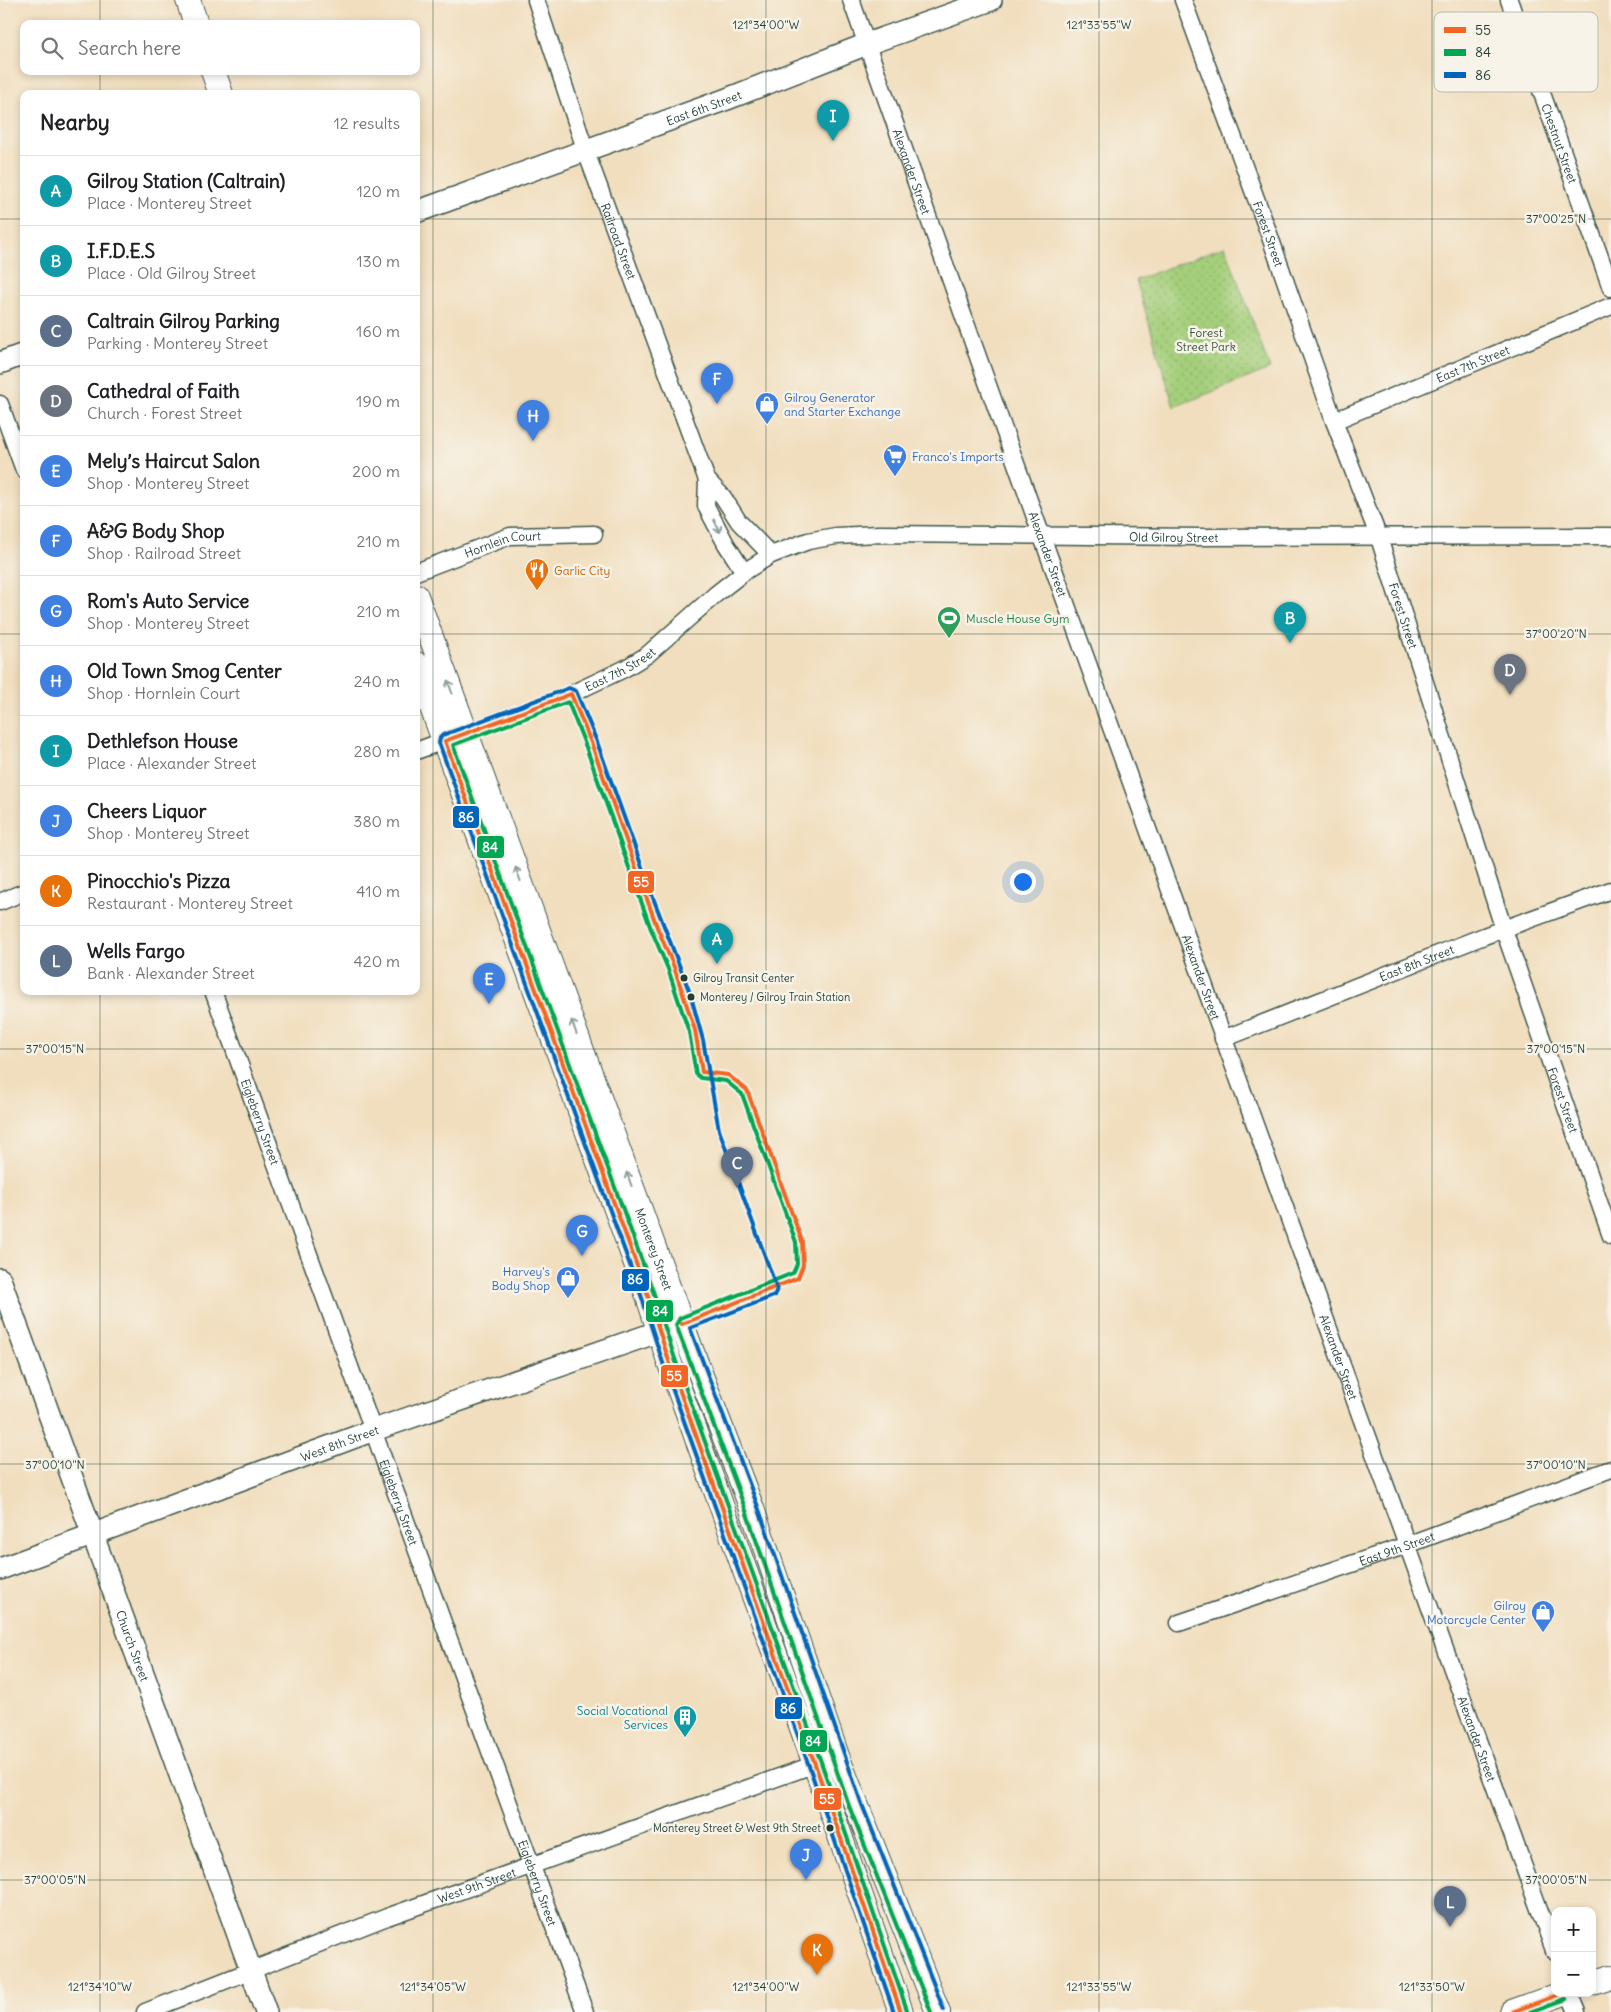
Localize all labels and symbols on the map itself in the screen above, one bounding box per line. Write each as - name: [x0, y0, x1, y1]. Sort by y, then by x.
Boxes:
- legend: [1434, 12, 1598, 92]
- text: 121°34'00"W: [733, 17, 800, 32]
- text: 121°33'55"W: [1067, 17, 1132, 32]
- text: 55: [1475, 21, 1491, 39]
- text: 84: [1475, 43, 1491, 61]
- text: 86: [1475, 66, 1491, 84]
- street label: East 6th Street: [664, 87, 743, 128]
- pin: I: [817, 100, 849, 141]
- street label: Chestnut Street: [1539, 101, 1581, 185]
- street label: Alexander Street: [890, 127, 934, 216]
- street label: Forest Street: [1250, 199, 1287, 269]
- street label: Railroad Street: [598, 201, 640, 281]
- text: 37°00'25"N: [1526, 211, 1586, 226]
- park label: Forest Street Park: [1176, 325, 1236, 354]
- street label: East 7th Street: [1434, 342, 1511, 385]
- pin: F: [701, 363, 733, 404]
- place label: Gilroy Generator and Starter Exchange: [784, 390, 901, 419]
- shop icon: Gilroy Generator and Starter Exchange: [754, 391, 780, 425]
- pin: H: [517, 400, 549, 441]
- supermarket icon: Franco's Imports: [882, 443, 908, 477]
- place label: Franco's Imports: [912, 449, 1004, 464]
- street label: Alexander Street: [1026, 509, 1071, 599]
- one-way arrow: [713, 518, 722, 533]
- street label: Hornlein Court: [462, 528, 541, 560]
- street label: Old Gilroy Street: [1129, 529, 1218, 545]
- restaurant icon: Garlic City: [524, 557, 550, 591]
- place label: Garlic City: [554, 563, 610, 578]
- street label: Forest Street: [1386, 581, 1421, 650]
- pin: B: [1274, 602, 1306, 643]
- sports icon: Muscle House Gym: [936, 605, 962, 639]
- place label: Muscle House Gym: [966, 611, 1070, 626]
- text: 37°00'20"N: [1525, 626, 1587, 641]
- street label: East 7th Street: [582, 644, 658, 694]
- pin: D: [1494, 654, 1526, 695]
- one-way arrow: [445, 680, 454, 695]
- line badge: 86: [452, 805, 480, 829]
- text: 86: [458, 808, 474, 826]
- line badge: 84: [476, 835, 505, 859]
- text: 84: [482, 838, 498, 856]
- one-way arrow: [513, 867, 522, 882]
- your location: [1010, 869, 1036, 895]
- line badge: 55: [627, 870, 655, 894]
- text: 55: [633, 873, 649, 891]
- pin: A: [701, 923, 733, 964]
- street label: Alexander Street: [1179, 932, 1224, 1022]
- street label: East 8th Street: [1377, 941, 1456, 984]
- pin: E: [473, 963, 505, 1004]
- place label: Gilroy Transit Center: [693, 971, 795, 985]
- marker: Gilroy Transit Center: [679, 973, 689, 983]
- place label: Monterey / Gilroy Train Station: [700, 990, 850, 1004]
- marker: Monterey / Gilroy Train Station: [686, 992, 696, 1002]
- one-way arrow: [569, 1019, 578, 1035]
- text: 37°00'15"N: [26, 1041, 84, 1056]
- text: 37°00'15"N: [1527, 1041, 1585, 1056]
- street label: Forest Street: [1545, 1065, 1582, 1135]
- street label: Eigleberry Street: [238, 1077, 283, 1167]
- pin: C: [721, 1147, 753, 1188]
- one-way arrow: [624, 1172, 633, 1188]
- street label: Monterey Street: [632, 1206, 676, 1292]
- pin: G: [566, 1215, 598, 1256]
- place label: Harvey's Body Shop: [491, 1264, 550, 1293]
- shop icon: Harvey's Body Shop: [555, 1265, 581, 1299]
- line badge: 86: [621, 1268, 650, 1292]
- text: 86: [627, 1270, 643, 1288]
- line badge: 84: [645, 1299, 674, 1323]
- text: 84: [652, 1302, 668, 1320]
- street label: Alexander Street: [1317, 1312, 1361, 1402]
- line badge: 55: [660, 1364, 689, 1388]
- text: 55: [666, 1367, 682, 1385]
- street label: West 8th Street: [298, 1422, 380, 1464]
- text: 37°00'10"N: [25, 1457, 85, 1472]
- street label: Eigleberry Street: [377, 1457, 422, 1547]
- text: 37°00'10"N: [1526, 1457, 1586, 1472]
- street label: East 9th Street: [1357, 1528, 1436, 1568]
- place label: Gilroy Motorcycle Center: [1427, 1598, 1526, 1627]
- shop icon: Gilroy Motorcycle Center: [1530, 1599, 1556, 1633]
- street label: Church Street: [113, 1608, 153, 1683]
- street label: Alexander Street: [1455, 1694, 1500, 1783]
- line badge: 86: [774, 1696, 803, 1720]
- text: 86: [780, 1699, 796, 1717]
- place label: Social Vocational Services: [577, 1703, 668, 1732]
- building icon: Social Vocational Services: [672, 1704, 698, 1738]
- line badge: 84: [799, 1729, 828, 1753]
- text: 84: [805, 1732, 821, 1750]
- line badge: 55: [813, 1787, 842, 1811]
- text: 55: [819, 1790, 835, 1808]
- place label: Monterey Street & West 9th Street: [653, 1821, 821, 1835]
- marker: Monterey Street & West 9th Street: [825, 1823, 835, 1833]
- street label: Eigleberry Street: [515, 1838, 560, 1928]
- pin: J: [790, 1839, 822, 1880]
- street label: West 9th Street: [435, 1864, 518, 1906]
- text: 37°00'05"N: [24, 1872, 86, 1887]
- text: 37°00'05"N: [1525, 1872, 1587, 1887]
- pin: L: [1434, 1886, 1466, 1927]
- pin: K: [801, 1934, 833, 1975]
- text: 121°34'10"W: [68, 1979, 132, 1994]
- text: 121°34'05"W: [400, 1979, 466, 1994]
- text: 121°34'00"W: [733, 1979, 800, 1994]
- text: 121°33'55"W: [1067, 1979, 1132, 1994]
- text: 121°33'50"W: [1399, 1979, 1465, 1994]

